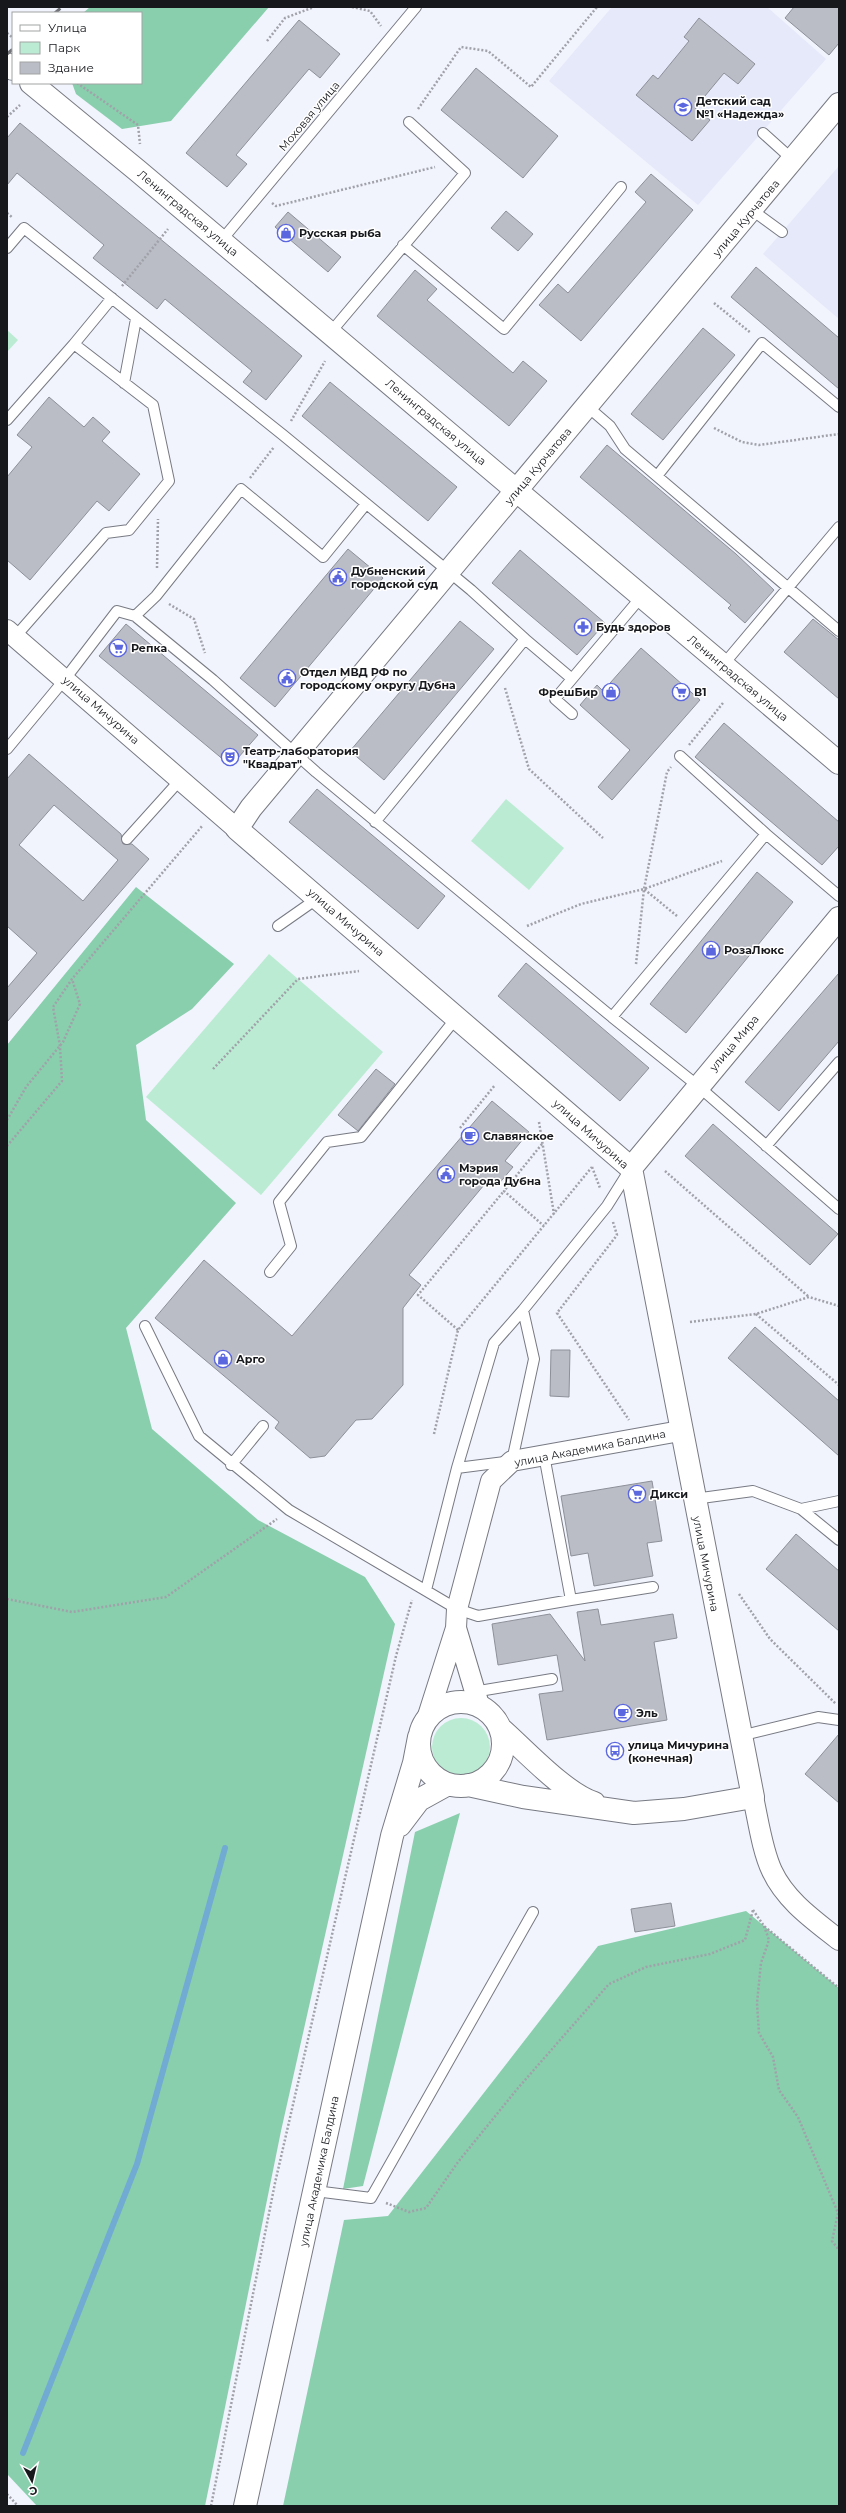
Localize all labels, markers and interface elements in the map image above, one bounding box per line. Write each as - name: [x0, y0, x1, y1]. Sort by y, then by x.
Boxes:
- legend: [12, 12, 142, 84]
- text: Улица: [48, 20, 87, 35]
- text: Парк: [48, 40, 80, 55]
- text: Здание: [48, 60, 94, 75]
- street label: Моховая улица: [276, 78, 342, 154]
- place label: Детский сад №1 «Надежда»: [696, 94, 784, 121]
- school or university icon: Детский сад №1 «Надежда»: [673, 97, 693, 117]
- street label: Ленинградская улица: [135, 167, 241, 259]
- street label: улица Курчатова: [709, 177, 782, 260]
- shop icon: Русская рыба: [276, 223, 296, 243]
- place label: Русская рыба: [299, 226, 381, 240]
- street label: Ленинградская улица: [383, 376, 489, 468]
- street label: улица Курчатова: [501, 425, 574, 508]
- place label: Дубненский городской суд: [351, 564, 438, 591]
- public building icon: Дубненский городской суд: [328, 567, 348, 587]
- pharmacy icon: Будь здоров: [573, 617, 593, 637]
- place label: Будь здоров: [596, 620, 671, 634]
- street label: Ленинградская улица: [685, 632, 791, 724]
- supermarket icon: Репка: [108, 638, 128, 658]
- place label: Репка: [131, 641, 167, 655]
- place label: Отдел МВД РФ по городскому округу Дубна: [300, 665, 456, 692]
- public building icon: Отдел МВД РФ по городскому округу Дубна: [277, 668, 297, 688]
- street label: улица Мичурина: [59, 672, 142, 747]
- shop icon: ФрешБир: [601, 682, 621, 702]
- supermarket icon: В1: [671, 682, 691, 702]
- place label: ФрешБир: [539, 685, 598, 699]
- place label: В1: [694, 685, 707, 699]
- place label: Театр-лаборатория "Квадрат": [243, 744, 359, 771]
- theatre icon: Театр-лаборатория "Квадрат": [220, 747, 240, 767]
- street label: улица Мичурина: [304, 884, 387, 959]
- shop icon: РозаЛюкс: [701, 940, 721, 960]
- place label: РозаЛюкс: [724, 943, 784, 957]
- street label: улица Мира: [706, 1012, 762, 1075]
- street label: улица Мичурина: [550, 1096, 632, 1172]
- cafe icon: Славянское: [460, 1126, 480, 1146]
- place label: Славянское: [483, 1129, 554, 1143]
- place label: Мэрия города Дубна: [459, 1161, 541, 1188]
- public building icon: Мэрия города Дубна: [436, 1164, 456, 1184]
- shop icon: Арго: [213, 1349, 233, 1369]
- place label: Арго: [236, 1352, 265, 1366]
- street label: улица Академика Балдина: [512, 1426, 667, 1470]
- supermarket icon: Дикси: [627, 1484, 647, 1504]
- place label: Дикси: [650, 1487, 688, 1501]
- street label: улица Мичурина: [690, 1514, 722, 1613]
- cafe icon: Эль: [613, 1703, 633, 1723]
- place label: Эль: [636, 1706, 658, 1720]
- place label: улица Мичурина (конечная): [627, 1738, 729, 1765]
- bus stop icon: улица Мичурина (конечная): [605, 1741, 625, 1761]
- street label: улица Академика Балдина: [296, 2094, 342, 2249]
- north arrow: [12, 2461, 52, 2501]
- text: С: [28, 2483, 38, 2498]

